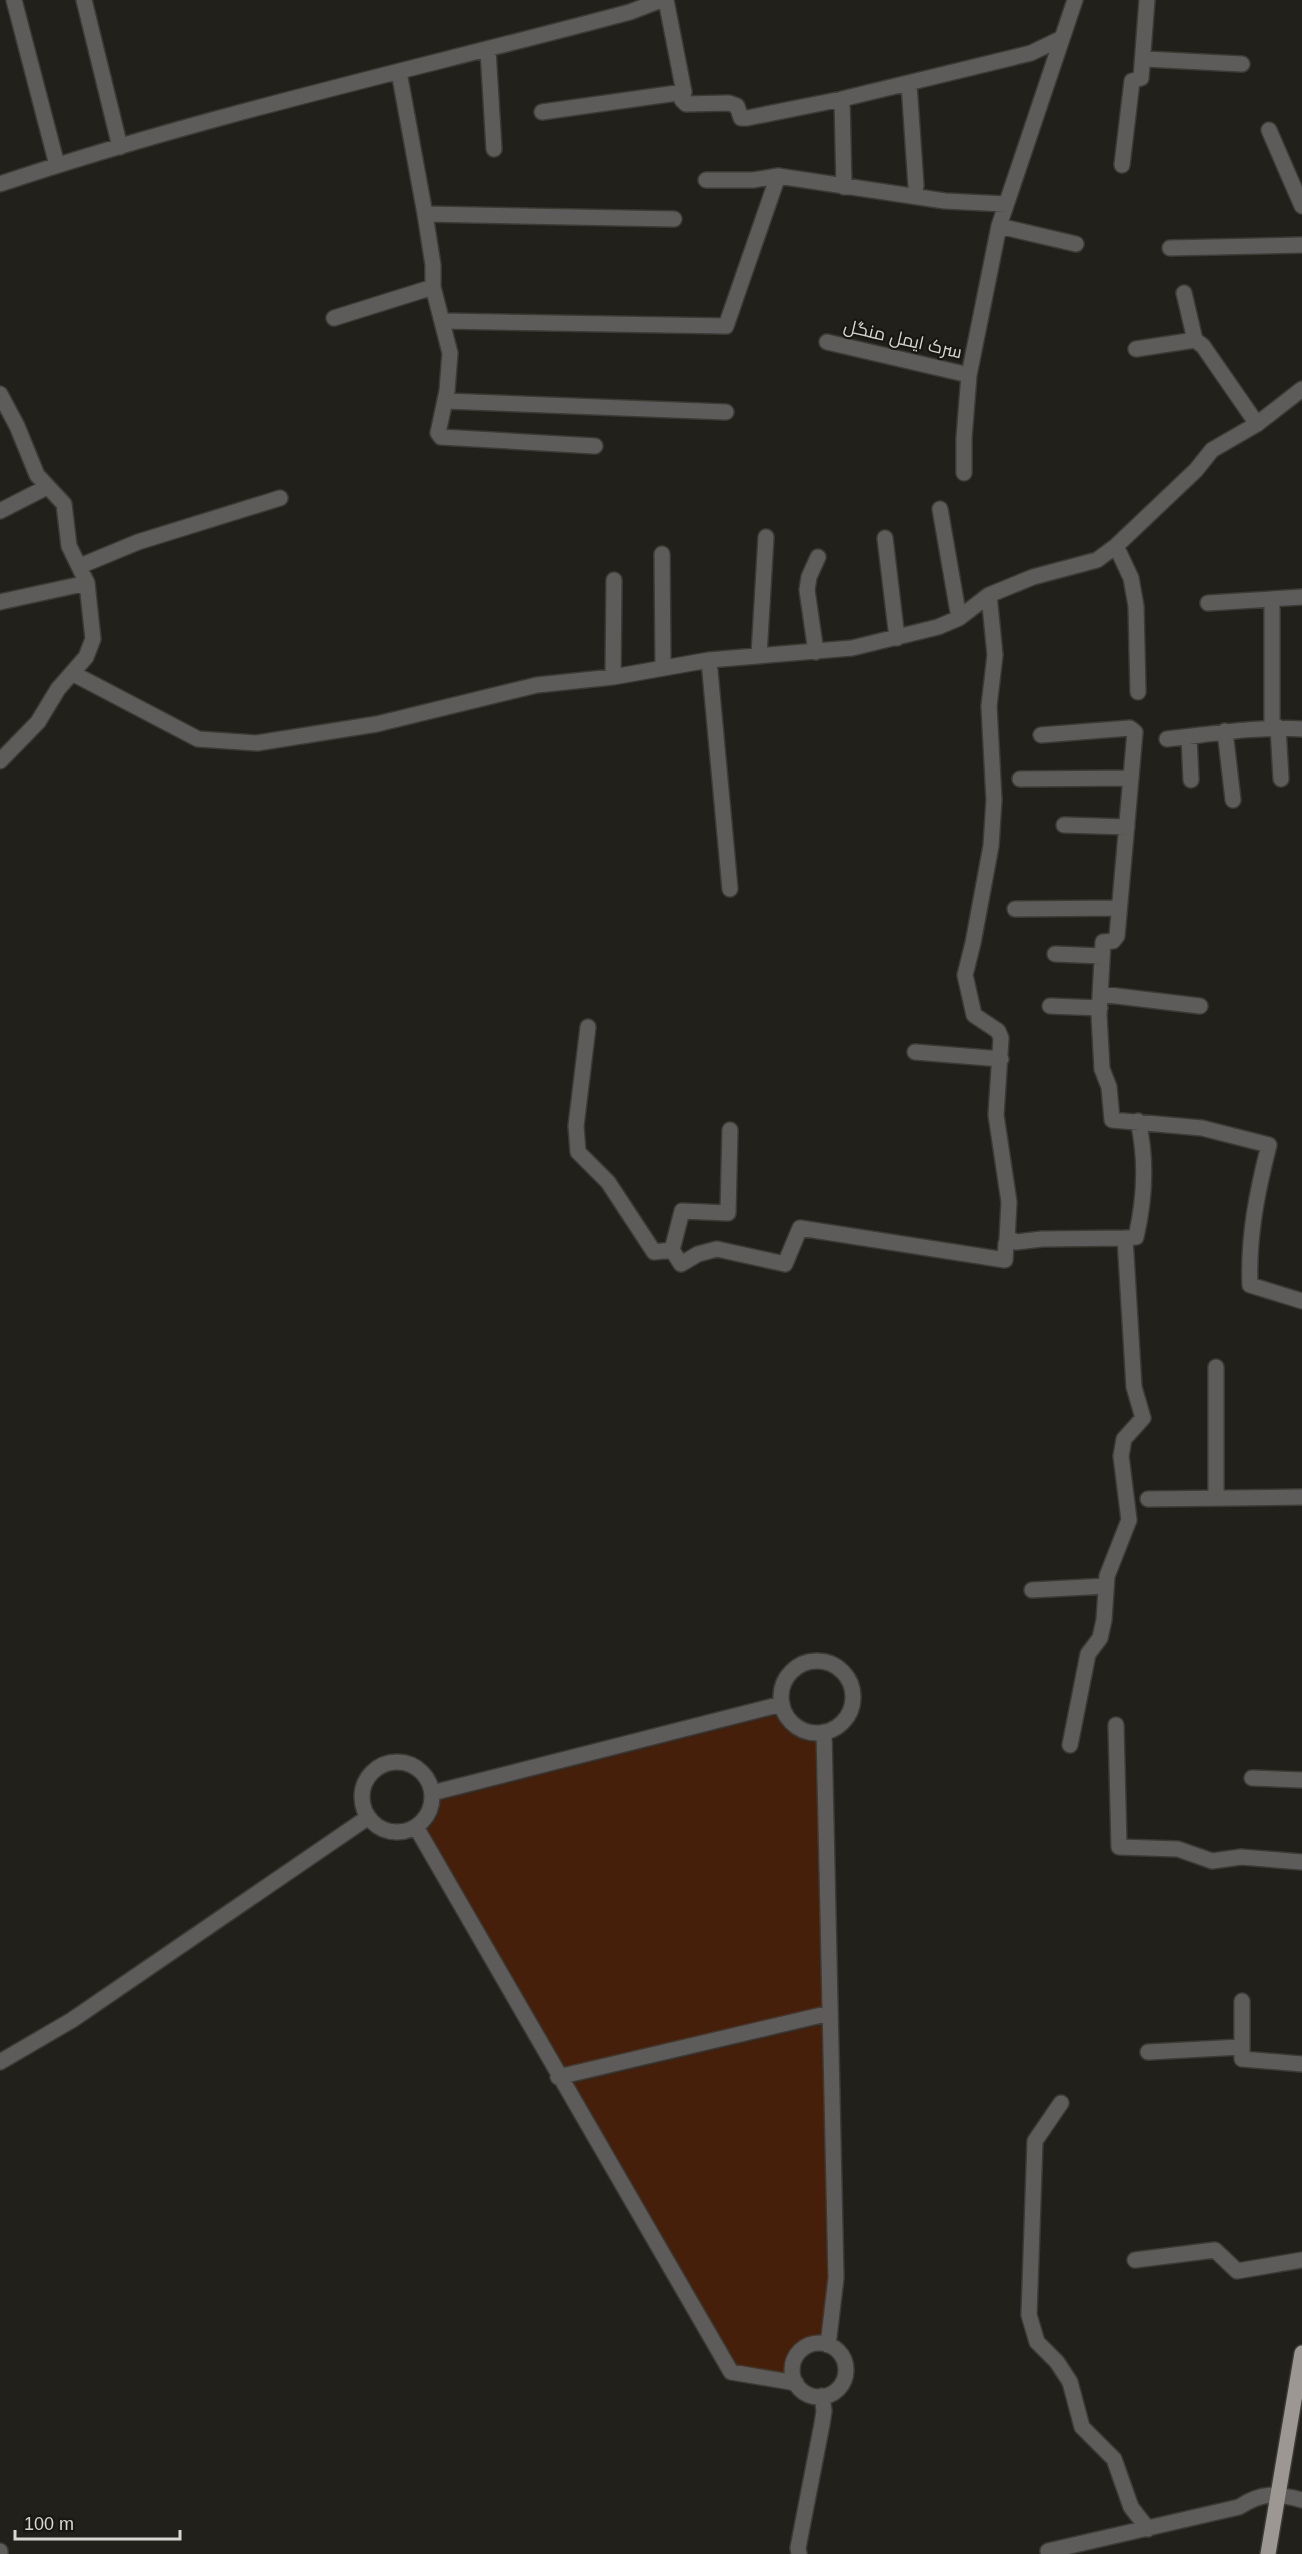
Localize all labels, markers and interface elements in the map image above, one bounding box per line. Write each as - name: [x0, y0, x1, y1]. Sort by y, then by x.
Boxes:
- street label: سرک ایمل منگل: [842, 316, 964, 363]
- scale bar: [15, 2503, 180, 2541]
- text: 100 m: [24, 2514, 74, 2534]

